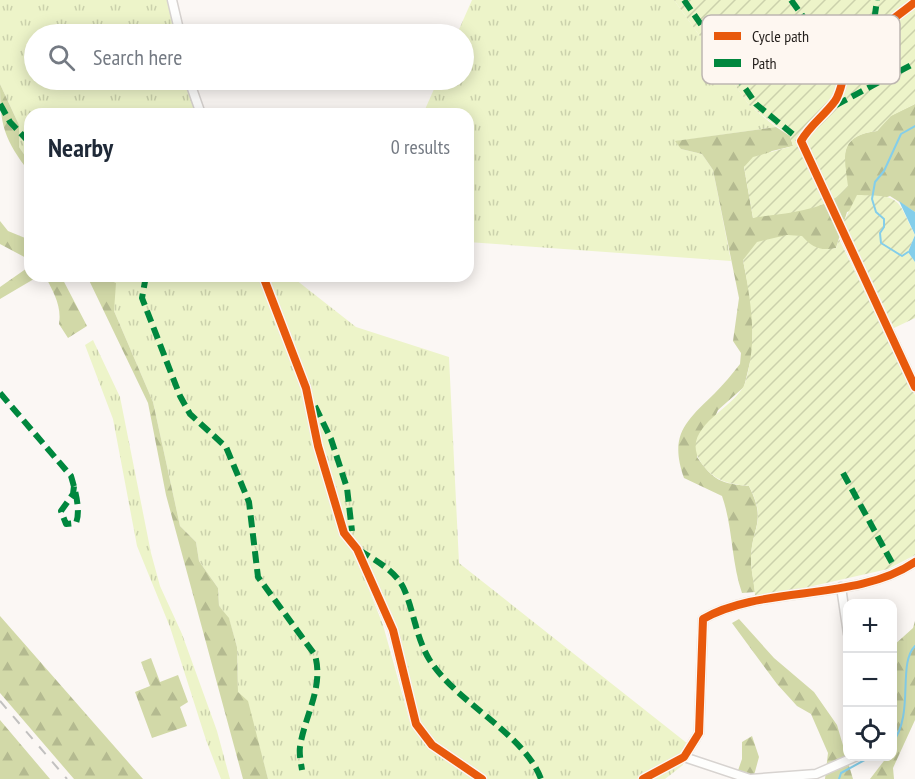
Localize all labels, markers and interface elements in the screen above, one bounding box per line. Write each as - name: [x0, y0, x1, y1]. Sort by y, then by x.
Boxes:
- legend: [702, 15, 900, 84]
- search box: [24, 24, 474, 90]
- text: Cycle path: [752, 26, 809, 46]
- icon: search: [45, 41, 78, 74]
- text: Search here: [93, 43, 182, 71]
- text: Path: [752, 53, 777, 73]
- text: Nearby: [48, 131, 113, 164]
- text: 0 results: [391, 134, 450, 160]
- map controls: [843, 599, 897, 761]
- button: +: [843, 599, 897, 653]
- button: −: [843, 653, 897, 707]
- button: locate: [843, 707, 897, 761]

